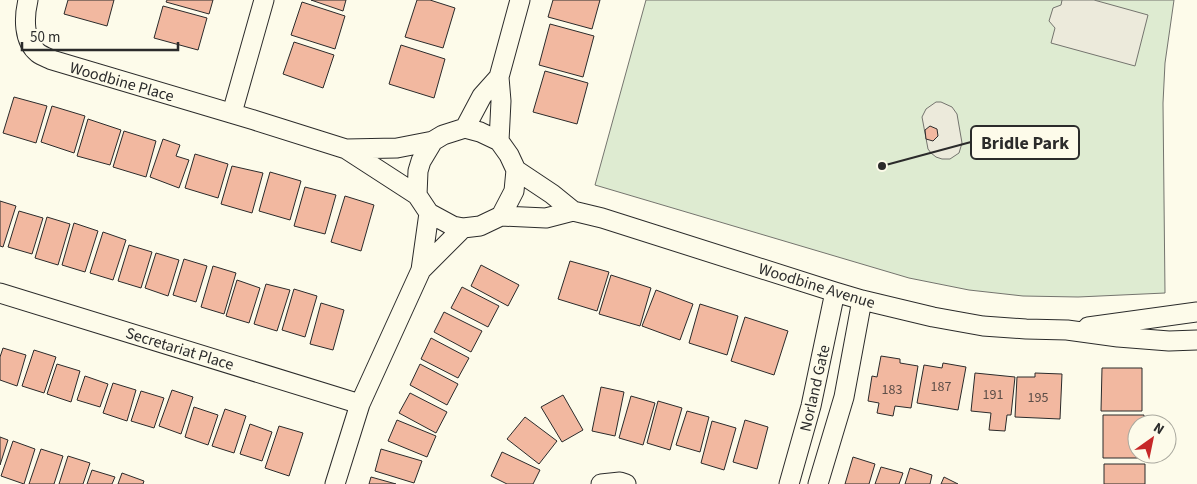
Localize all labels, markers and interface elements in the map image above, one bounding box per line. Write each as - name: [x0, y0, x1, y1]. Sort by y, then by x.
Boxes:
- scale bar: [22, 20, 179, 52]
- text: 50 m: [30, 27, 60, 48]
- street label: Woodbine Place: [67, 57, 177, 107]
- callout: Bridle Park: [971, 126, 1079, 159]
- text: Bridle Park: [981, 131, 1069, 156]
- street label: Woodbine Avenue: [756, 258, 878, 314]
- street label: Secretariat Place: [123, 322, 237, 376]
- street label: Norland Gate: [794, 343, 836, 434]
- house number: 187: [931, 377, 951, 397]
- house number: 183: [882, 380, 902, 400]
- house number: 191: [983, 385, 1003, 405]
- house number: 195: [1028, 388, 1048, 408]
- north arrow: [1127, 414, 1177, 464]
- text: N: [1149, 418, 1168, 440]

